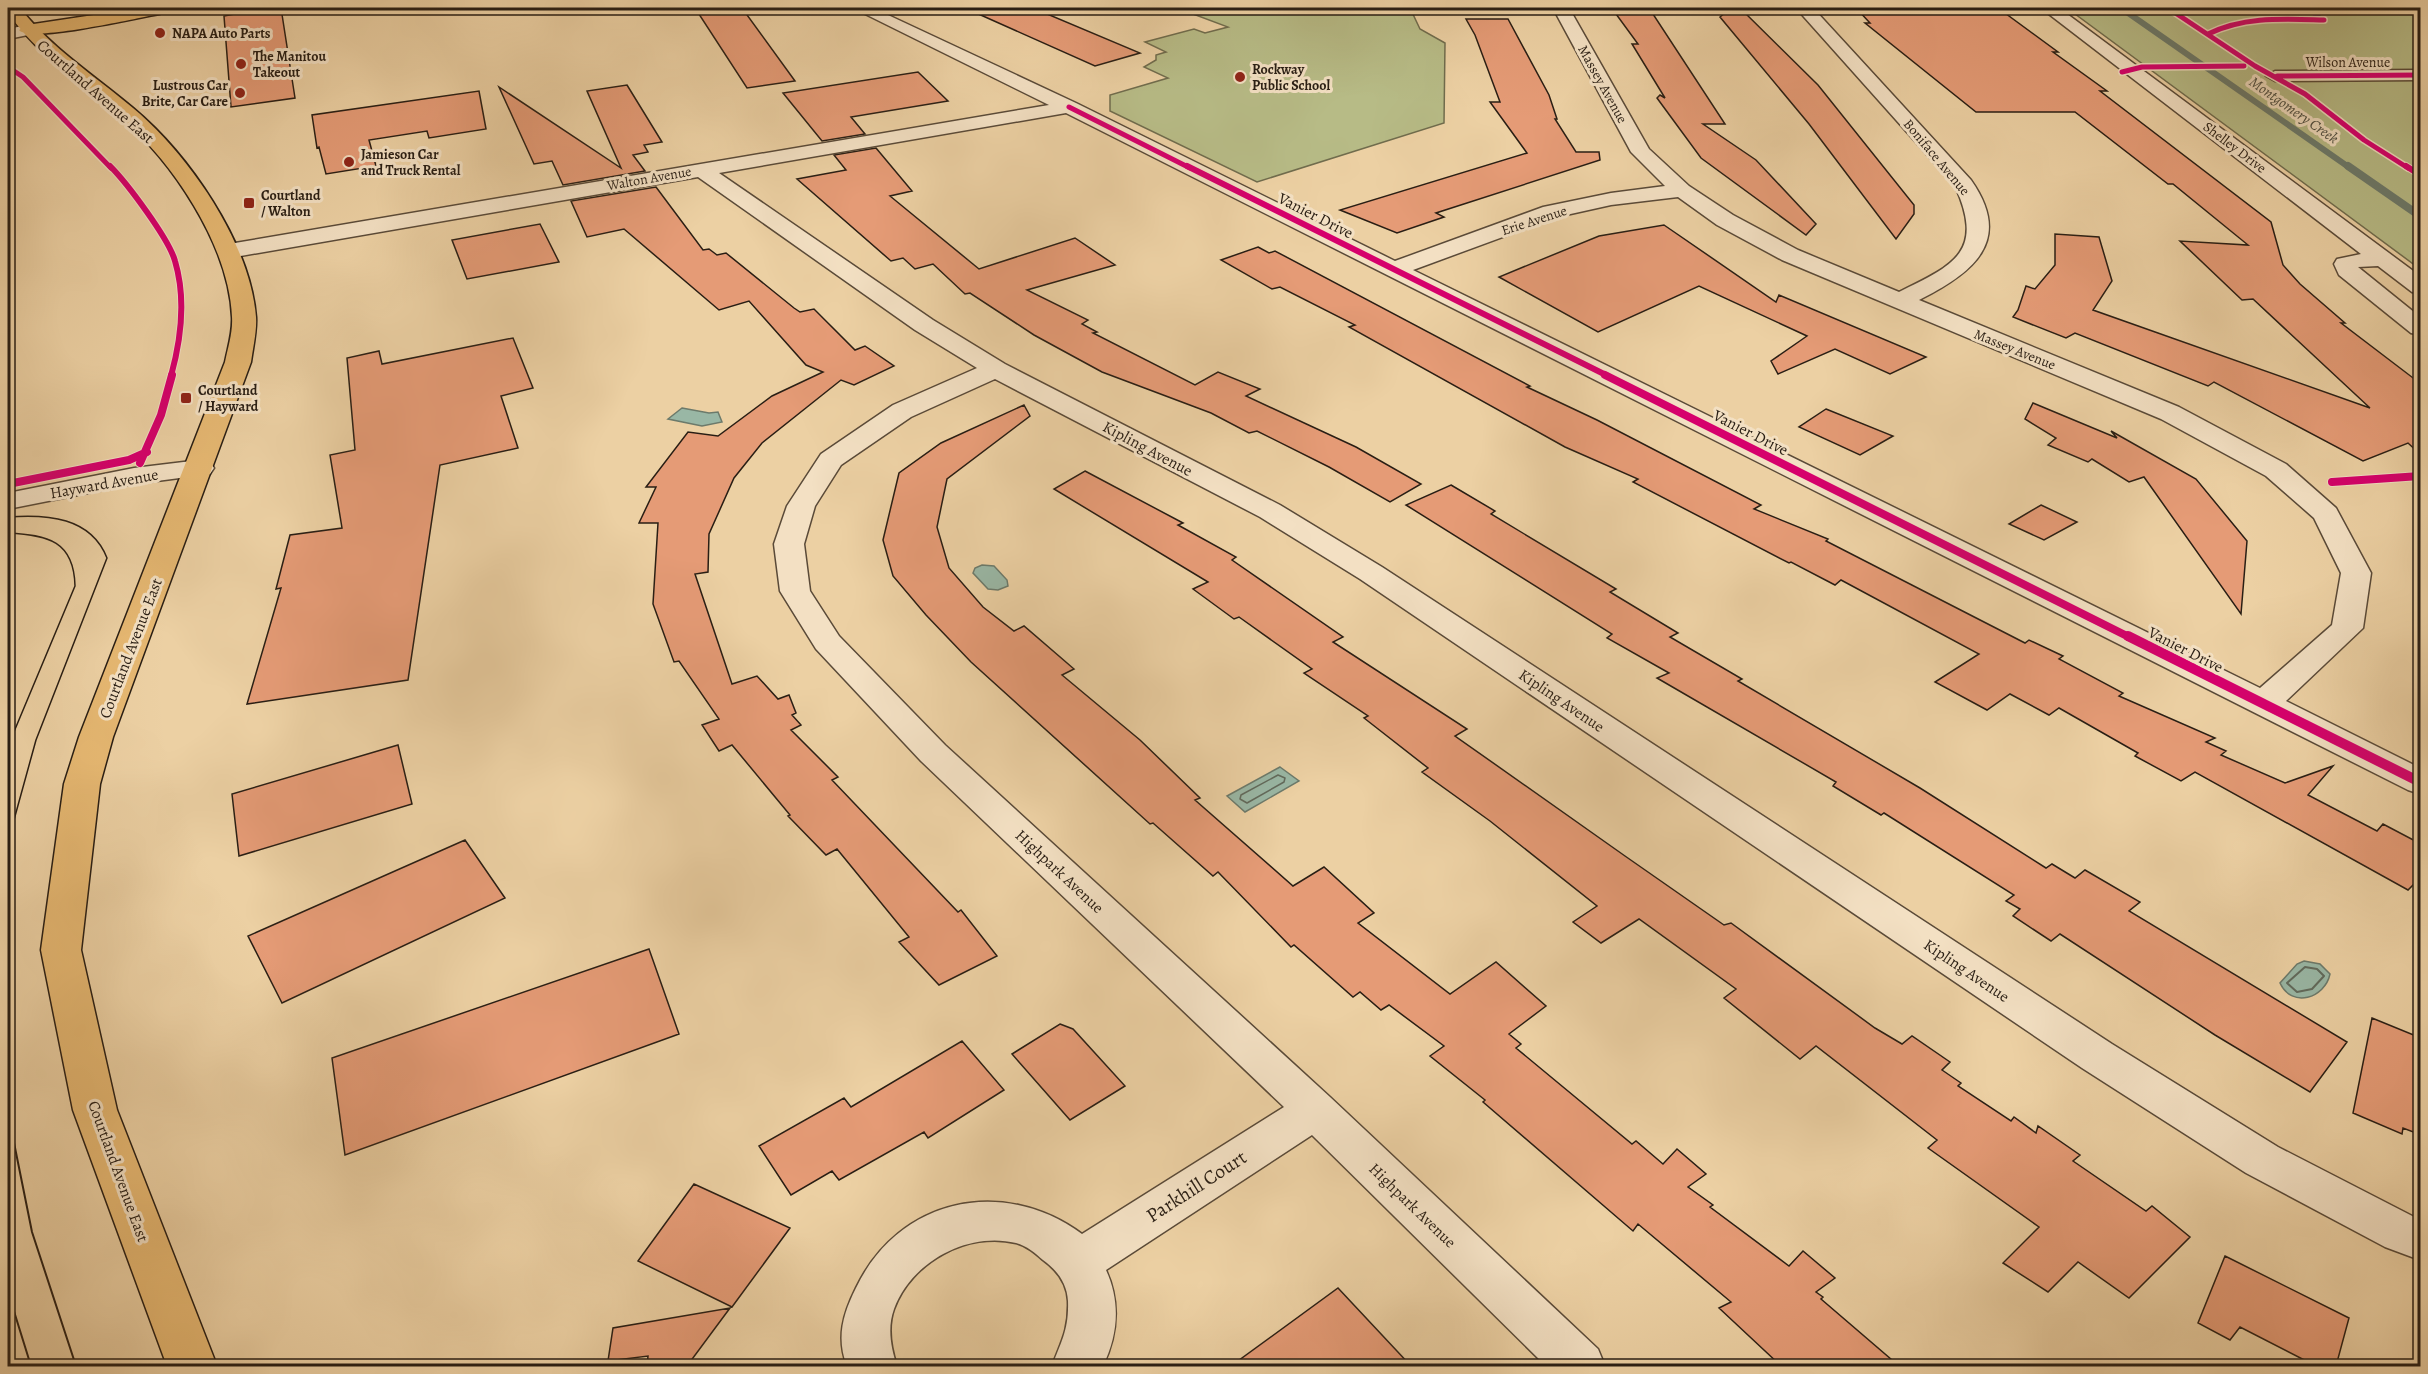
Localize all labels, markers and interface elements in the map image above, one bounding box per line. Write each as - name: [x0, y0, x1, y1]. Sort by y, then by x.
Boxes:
- place label: NAPA Auto Parts: [172, 24, 271, 43]
- marker: NAPA Auto Parts: [153, 26, 167, 40]
- street label: Courtland Avenue East: [32, 35, 159, 149]
- street label: Massey Avenue: [1573, 42, 1632, 127]
- place label: The Manitou Takeout: [253, 47, 326, 82]
- street label: Wilson Avenue: [2305, 53, 2390, 72]
- marker: The Manitou Takeout: [234, 57, 248, 71]
- place label: Rockway Public School: [1252, 60, 1330, 95]
- marker: Rockway Public School: [1233, 70, 1247, 84]
- water label: Montgomery Creek: [2245, 72, 2343, 148]
- place label: Lustrous Car Brite, Car Care: [142, 76, 229, 111]
- marker: Lustrous Car Brite, Car Care: [233, 86, 247, 100]
- street label: Boniface Avenue: [1899, 115, 1974, 200]
- street label: Shelley Drive: [2199, 117, 2270, 177]
- place label: Jamieson Car and Truck Rental: [361, 145, 461, 180]
- marker: Jamieson Car and Truck Rental: [342, 155, 356, 169]
- street label: Walton Avenue: [604, 162, 693, 195]
- place label: Courtland / Walton: [261, 186, 321, 221]
- street label: Vanier Drive: [1273, 187, 1357, 244]
- marker: Courtland / Walton: [242, 196, 256, 210]
- street label: Erie Avenue: [1499, 201, 1569, 240]
- street label: Massey Avenue: [1971, 324, 2058, 374]
- place label: Courtland / Hayward: [198, 381, 259, 416]
- marker: Courtland / Hayward: [179, 391, 193, 405]
- street label: Vanier Drive: [1708, 404, 1792, 461]
- street label: Kipling Avenue: [1099, 416, 1196, 482]
- street label: Hayward Avenue: [48, 464, 160, 504]
- street label: Courtland Avenue East: [94, 575, 168, 722]
- street label: Vanier Drive: [2143, 621, 2227, 678]
- street label: Kipling Avenue: [1514, 664, 1609, 738]
- street label: Highpark Avenue: [1010, 825, 1108, 919]
- street label: Kipling Avenue: [1919, 934, 2014, 1008]
- street label: Courtland Avenue East: [82, 1098, 154, 1245]
- street label: Parkhill Court: [1141, 1144, 1252, 1229]
- street label: Highpark Avenue: [1364, 1158, 1461, 1253]

